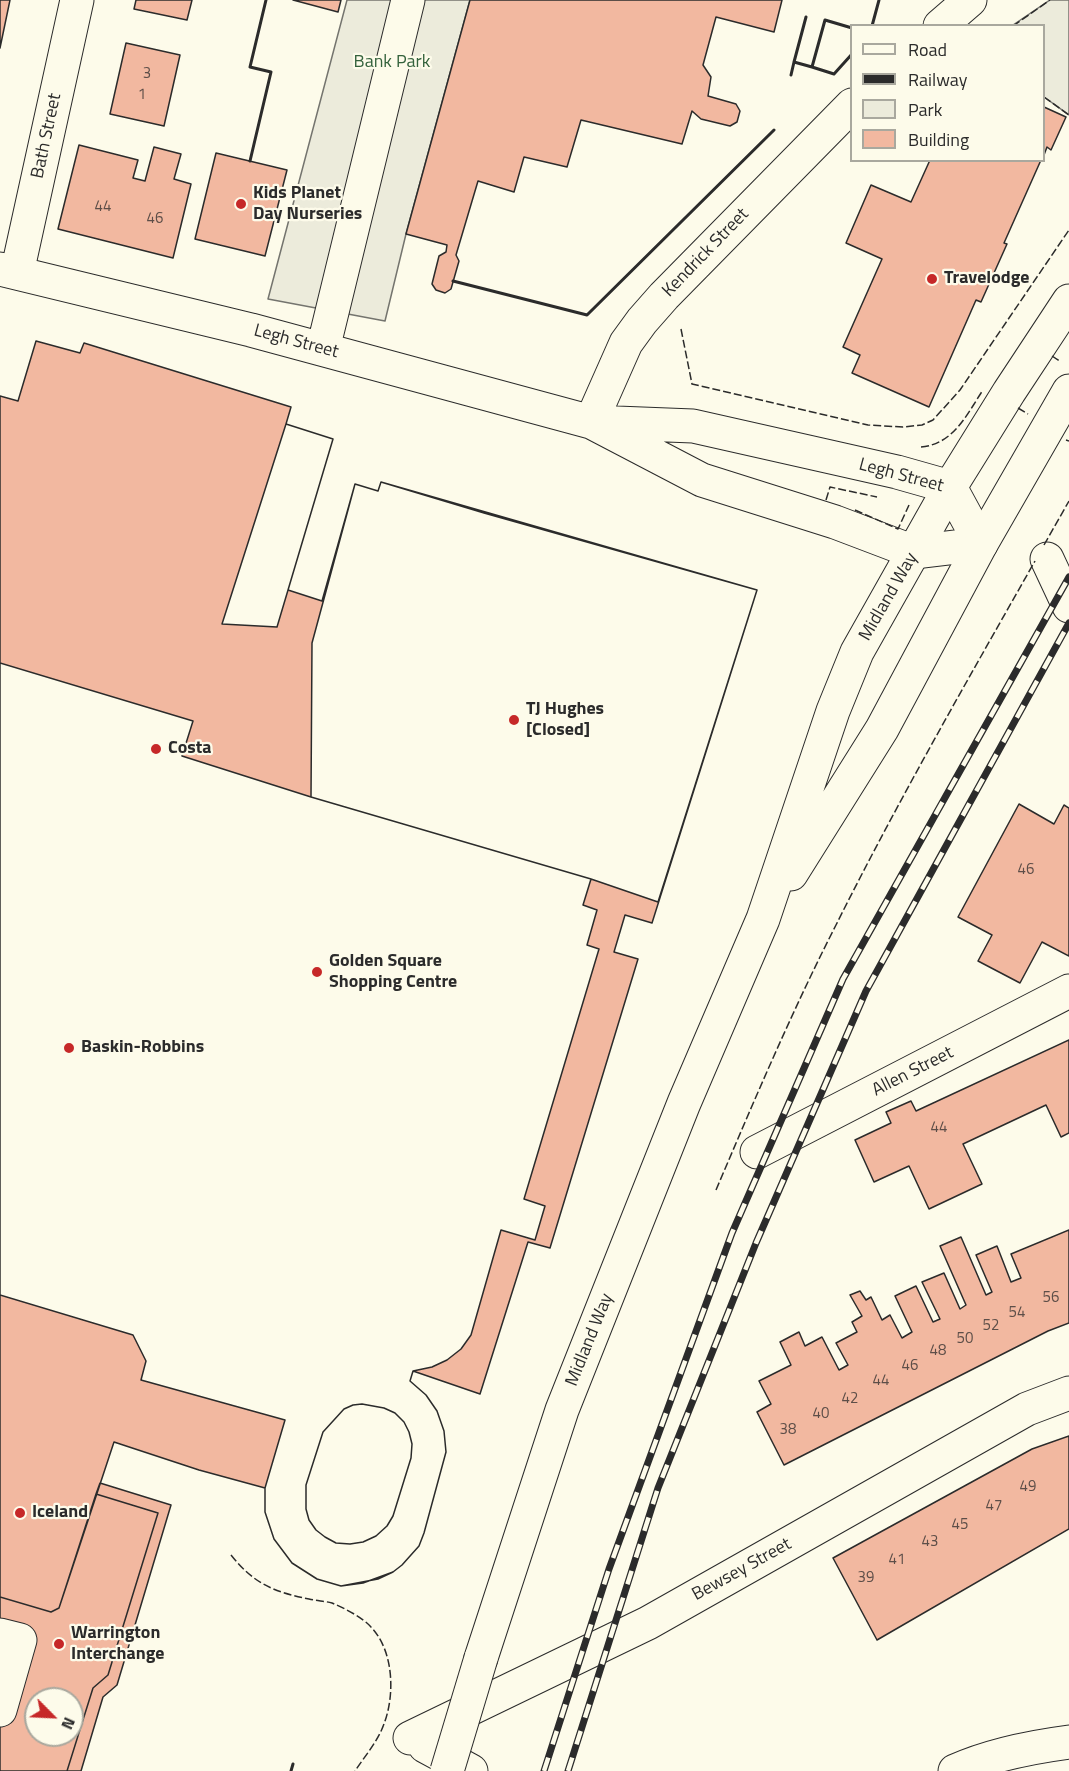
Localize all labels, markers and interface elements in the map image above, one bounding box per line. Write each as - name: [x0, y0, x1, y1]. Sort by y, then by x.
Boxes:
- legend: [850, 24, 1045, 162]
- text: Road: [908, 36, 947, 63]
- park label: Bank Park: [354, 52, 430, 74]
- house number: 3: [143, 65, 151, 83]
- text: Railway: [908, 66, 967, 93]
- house number: 1: [138, 86, 146, 104]
- street label: Bath Street: [27, 91, 67, 181]
- text: Park: [908, 96, 942, 123]
- text: Building: [908, 126, 969, 153]
- place label: Kids Planet Day Nurseries: [253, 183, 362, 226]
- marker: Kids Planet Day Nurseries: [234, 197, 248, 211]
- house number: 44: [95, 198, 111, 216]
- street label: Kendrick Street: [658, 204, 754, 302]
- house number: 46: [147, 210, 163, 228]
- place label: Travelodge: [944, 268, 1029, 290]
- marker: Travelodge: [925, 272, 939, 286]
- street label: Legh Street: [251, 320, 341, 364]
- street label: Legh Street: [856, 454, 946, 498]
- street label: Midland Way: [855, 549, 923, 645]
- place label: TJ Hughes [Closed]: [526, 699, 604, 742]
- marker: TJ Hughes [Closed]: [507, 713, 521, 727]
- place label: Costa: [168, 738, 211, 760]
- marker: Costa: [149, 742, 163, 756]
- house number: 46: [1018, 861, 1034, 879]
- place label: Golden Square Shopping Centre: [329, 951, 457, 994]
- marker: Golden Square Shopping Centre: [310, 965, 324, 979]
- place label: Baskin-Robbins: [81, 1037, 204, 1059]
- marker: Baskin-Robbins: [62, 1041, 76, 1055]
- street label: Allen Street: [869, 1042, 957, 1102]
- house number: 44: [931, 1119, 947, 1137]
- house number: 56: [1043, 1289, 1059, 1307]
- street label: Midland Way: [562, 1290, 618, 1390]
- house number: 54: [1009, 1304, 1025, 1322]
- house number: 52: [983, 1317, 999, 1335]
- house number: 50: [957, 1330, 973, 1348]
- house number: 48: [930, 1342, 946, 1360]
- house number: 46: [902, 1357, 918, 1375]
- house number: 44: [873, 1372, 889, 1390]
- house number: 42: [842, 1390, 858, 1408]
- house number: 40: [813, 1405, 829, 1423]
- house number: 38: [780, 1421, 796, 1439]
- house number: 49: [1020, 1478, 1036, 1496]
- house number: 47: [986, 1497, 1002, 1515]
- place label: Iceland: [32, 1502, 88, 1524]
- marker: Iceland: [13, 1506, 27, 1520]
- house number: 45: [952, 1516, 968, 1534]
- house number: 43: [922, 1533, 938, 1551]
- street label: Bewsey Street: [689, 1534, 795, 1606]
- house number: 41: [889, 1551, 905, 1569]
- house number: 39: [858, 1569, 874, 1587]
- place label: Warrington Interchange: [71, 1623, 164, 1666]
- marker: Warrington Interchange: [52, 1637, 66, 1651]
- north arrow: [24, 1687, 84, 1747]
- text: N: [55, 1714, 82, 1733]

